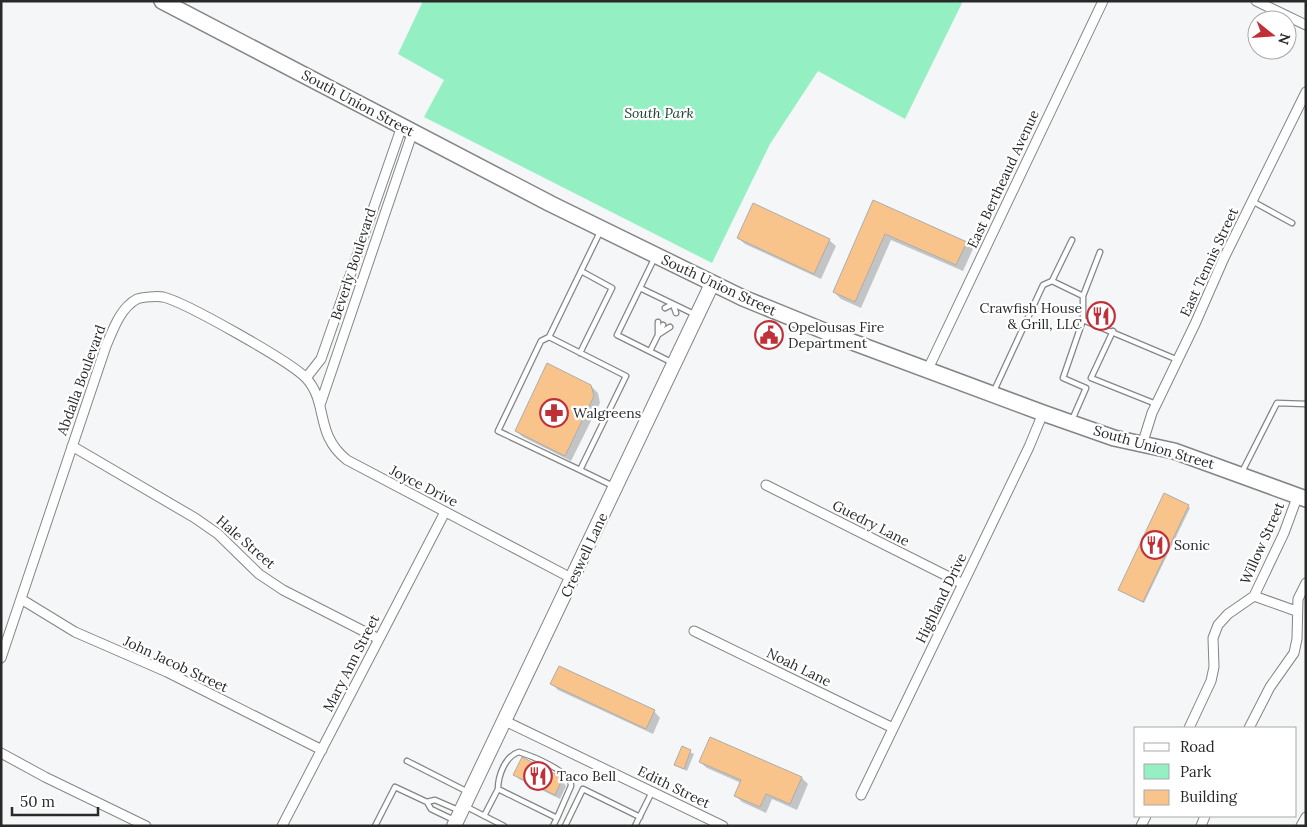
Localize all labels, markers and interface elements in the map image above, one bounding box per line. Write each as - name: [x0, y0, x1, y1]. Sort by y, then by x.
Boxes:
- north arrow: [1247, 10, 1297, 60]
- text: N: [1274, 31, 1295, 47]
- street label: South Union Street: [299, 66, 418, 141]
- park label: South Park: [624, 104, 694, 122]
- street label: East Bertheaud Avenue: [963, 107, 1043, 251]
- street label: East Tennis Street: [1176, 204, 1242, 319]
- street label: Beverly Boulevard: [326, 206, 380, 322]
- street label: South Union Street: [659, 250, 780, 320]
- place label: Crawfish House & Grill, LLC: [980, 299, 1082, 333]
- restaurant icon: Crawfish House & Grill, LLC: [1086, 301, 1116, 331]
- place label: Opelousas Fire Department: [788, 318, 885, 352]
- public building icon: Opelousas Fire Department: [754, 320, 784, 350]
- street label: Abdalla Boulevard: [52, 322, 109, 439]
- pharmacy icon: Walgreens: [539, 398, 569, 428]
- place label: Walgreens: [573, 404, 641, 422]
- street label: South Union Street: [1091, 421, 1217, 473]
- street label: Joyce Drive: [386, 461, 461, 511]
- street label: Guedry Lane: [829, 496, 913, 550]
- street label: Willow Street: [1236, 499, 1288, 587]
- street label: Creswell Lane: [557, 509, 612, 600]
- street label: Hale Street: [213, 511, 280, 573]
- restaurant icon: Sonic: [1140, 530, 1170, 560]
- place label: Sonic: [1174, 536, 1210, 554]
- street label: Highland Drive: [911, 550, 971, 646]
- street label: Mary Ann Street: [319, 611, 383, 715]
- street label: John Jacob Street: [120, 631, 232, 696]
- street label: Noah Lane: [764, 644, 835, 691]
- legend: [1134, 727, 1297, 817]
- text: Road: [1180, 737, 1215, 756]
- restaurant icon: Taco Bell: [523, 761, 553, 791]
- street label: Edith Street: [635, 762, 714, 813]
- text: Park: [1180, 762, 1211, 781]
- place label: Taco Bell: [557, 767, 616, 785]
- scale bar: [12, 784, 99, 816]
- text: Building: [1180, 787, 1238, 806]
- text: 50 m: [20, 792, 55, 811]

